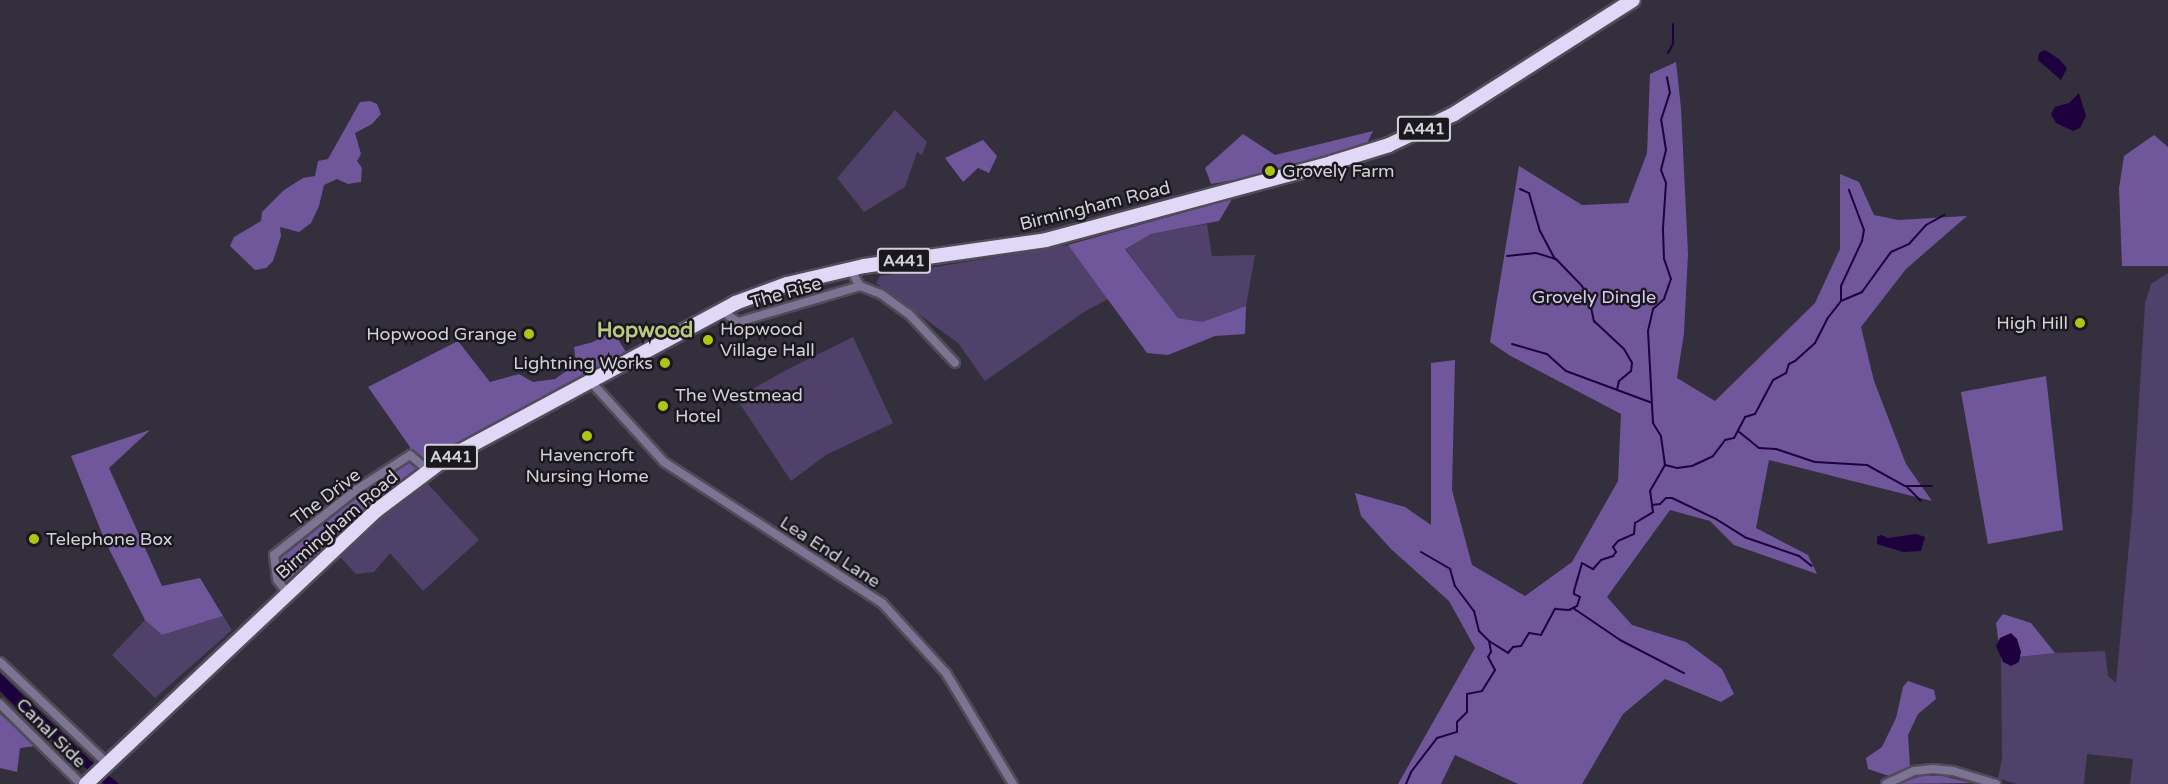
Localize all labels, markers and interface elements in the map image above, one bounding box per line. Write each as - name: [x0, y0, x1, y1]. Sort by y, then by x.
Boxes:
- road number: A441: [1396, 116, 1452, 142]
- place label: Grovely Farm: [1282, 160, 1395, 182]
- marker: Grovely Farm: [1263, 164, 1277, 178]
- street label: Birmingham Road: [1017, 177, 1173, 235]
- road number: A441: [876, 248, 932, 274]
- street label: The Rise: [748, 273, 824, 313]
- park label: Grovely Dingle: [1532, 286, 1656, 308]
- place label: High Hill: [1996, 312, 2068, 334]
- marker: High Hill: [2073, 316, 2087, 330]
- district label: Hopwood: [597, 318, 693, 344]
- place label: Hopwood Village Hall: [720, 319, 815, 362]
- place label: Hopwood Grange: [366, 323, 517, 345]
- marker: Hopwood Grange: [522, 327, 536, 341]
- marker: Hopwood Village Hall: [701, 333, 715, 347]
- place label: Lightning Works: [513, 352, 653, 374]
- marker: Lightning Works: [658, 356, 672, 370]
- place label: The Westmead Hotel: [675, 385, 803, 428]
- marker: The Westmead Hotel: [656, 399, 670, 413]
- marker: Havencroft Nursing Home: [580, 429, 594, 443]
- road number: A441: [422, 444, 480, 470]
- place label: Havencroft Nursing Home: [525, 445, 649, 488]
- street label: The Drive: [287, 464, 365, 530]
- street label: Birmingham Road: [272, 466, 402, 584]
- street label: Lea End Lane: [776, 512, 884, 592]
- place label: Telephone Box: [46, 528, 173, 550]
- marker: Telephone Box: [27, 532, 41, 546]
- street label: Canal Side: [12, 694, 90, 772]

